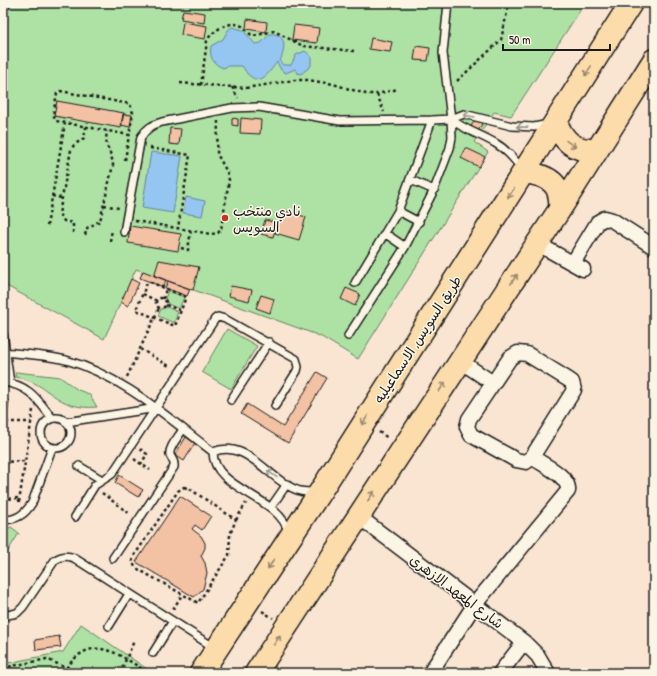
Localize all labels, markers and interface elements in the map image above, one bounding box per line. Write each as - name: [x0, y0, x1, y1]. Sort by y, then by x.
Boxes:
- scale bar: [503, 26, 610, 52]
- text: 50 m: [509, 31, 530, 48]
- one-way arrow: [584, 66, 592, 77]
- one-way arrow: [463, 112, 476, 120]
- one-way arrow: [516, 123, 529, 130]
- one-way arrow: [565, 140, 576, 148]
- one-way arrow: [507, 187, 515, 198]
- place label: نادي منتخب السويس: [233, 201, 301, 236]
- marker: نادي منتخب السويس: [220, 213, 230, 223]
- street label: طريق السويس, الاسماعيليه: [369, 272, 465, 406]
- one-way arrow: [510, 274, 518, 285]
- one-way arrow: [438, 382, 447, 393]
- one-way arrow: [361, 414, 369, 425]
- one-way arrow: [267, 470, 278, 478]
- one-way arrow: [367, 491, 375, 502]
- street label: شارع المعهد الازهرى: [406, 549, 508, 633]
- one-way arrow: [267, 559, 275, 570]
- one-way arrow: [274, 634, 282, 646]

